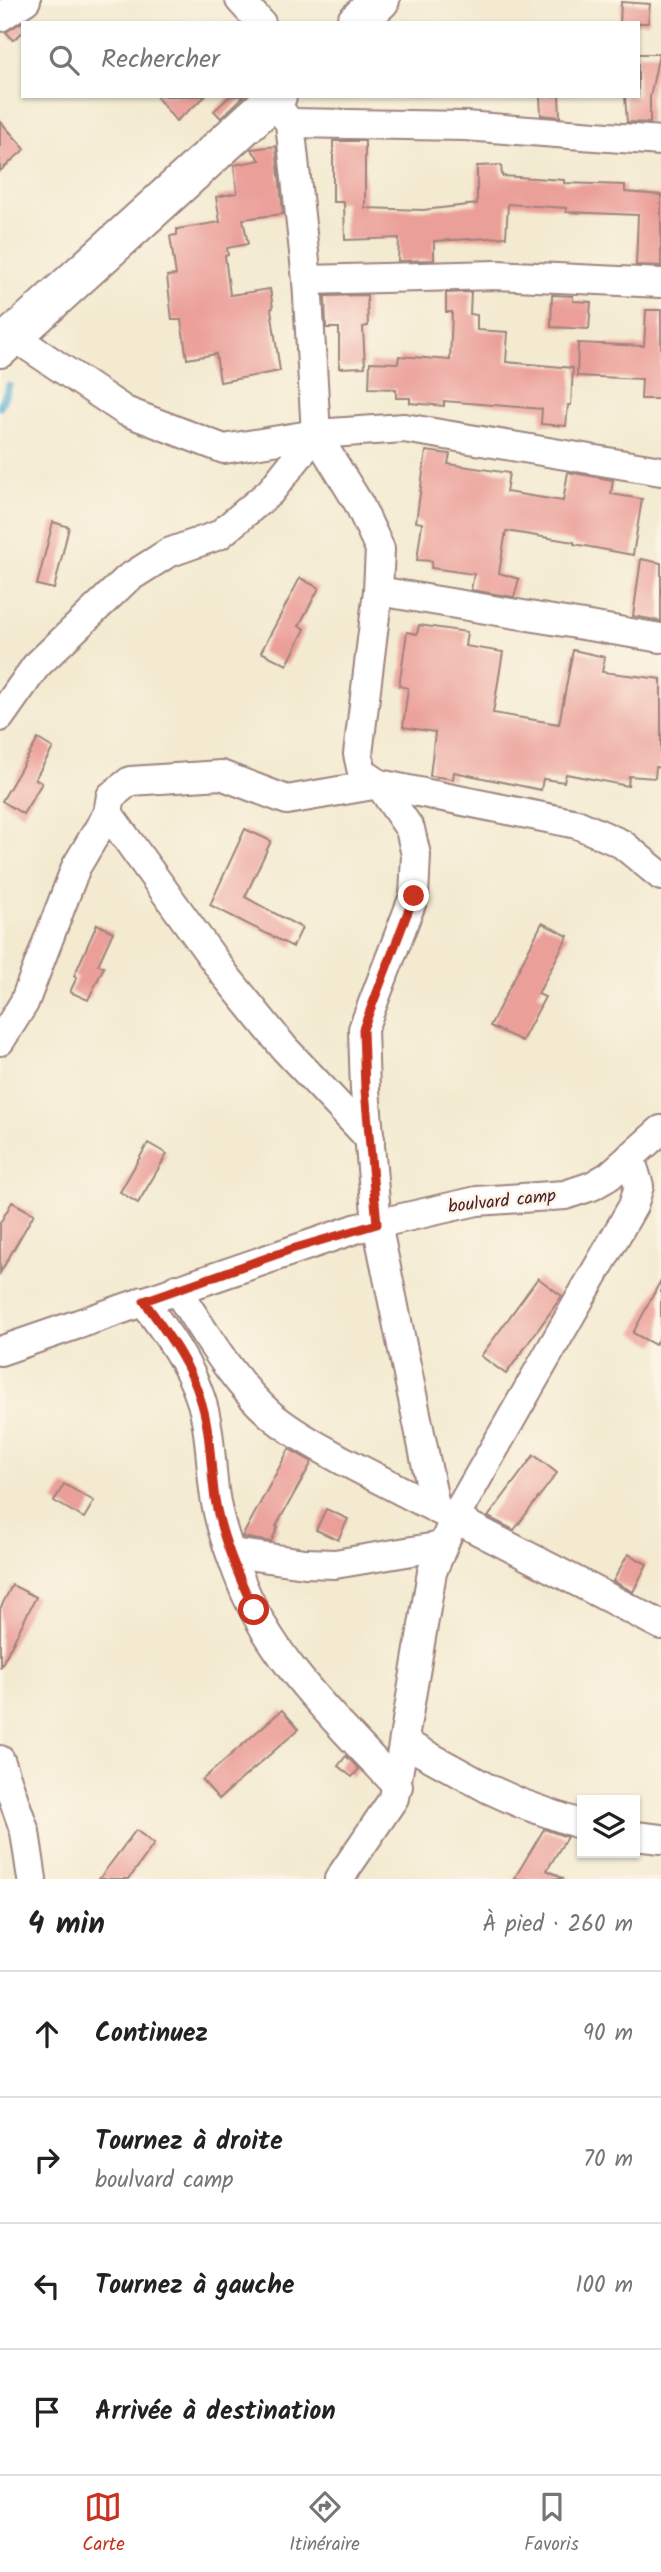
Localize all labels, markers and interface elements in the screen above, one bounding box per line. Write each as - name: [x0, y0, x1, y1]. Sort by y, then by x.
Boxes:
- search box: [21, 21, 640, 98]
- text: Rechercher: [101, 39, 220, 81]
- icon: search: [45, 41, 83, 79]
- route end: [398, 880, 429, 911]
- street label: boulvard camp: [447, 1182, 558, 1222]
- route start: [238, 1594, 269, 1625]
- map controls: [577, 1795, 640, 1858]
- button: layers: [577, 1795, 640, 1858]
- text: 4 min: [28, 1901, 105, 1949]
- text: À pied · 260 m: [482, 1907, 633, 1943]
- text: Continuez: [95, 2013, 208, 2055]
- icon: ahead: [28, 2015, 66, 2053]
- text: 90 m: [583, 2016, 633, 2052]
- text: Tournez à droite: [95, 2121, 283, 2163]
- icon: right: [28, 2141, 66, 2179]
- text: 70 m: [583, 2142, 633, 2178]
- text: boulvard camp: [95, 2163, 233, 2199]
- text: Tournez à gauche: [95, 2265, 295, 2307]
- icon: left: [28, 2267, 66, 2305]
- text: 100 m: [575, 2268, 633, 2304]
- text: Arrivée à destination: [95, 2391, 336, 2433]
- icon: arrive: [28, 2393, 66, 2431]
- tab: Carte: [82, 2488, 125, 2560]
- tab: Itinéraire: [289, 2488, 360, 2560]
- tab: Favoris: [524, 2488, 579, 2560]

